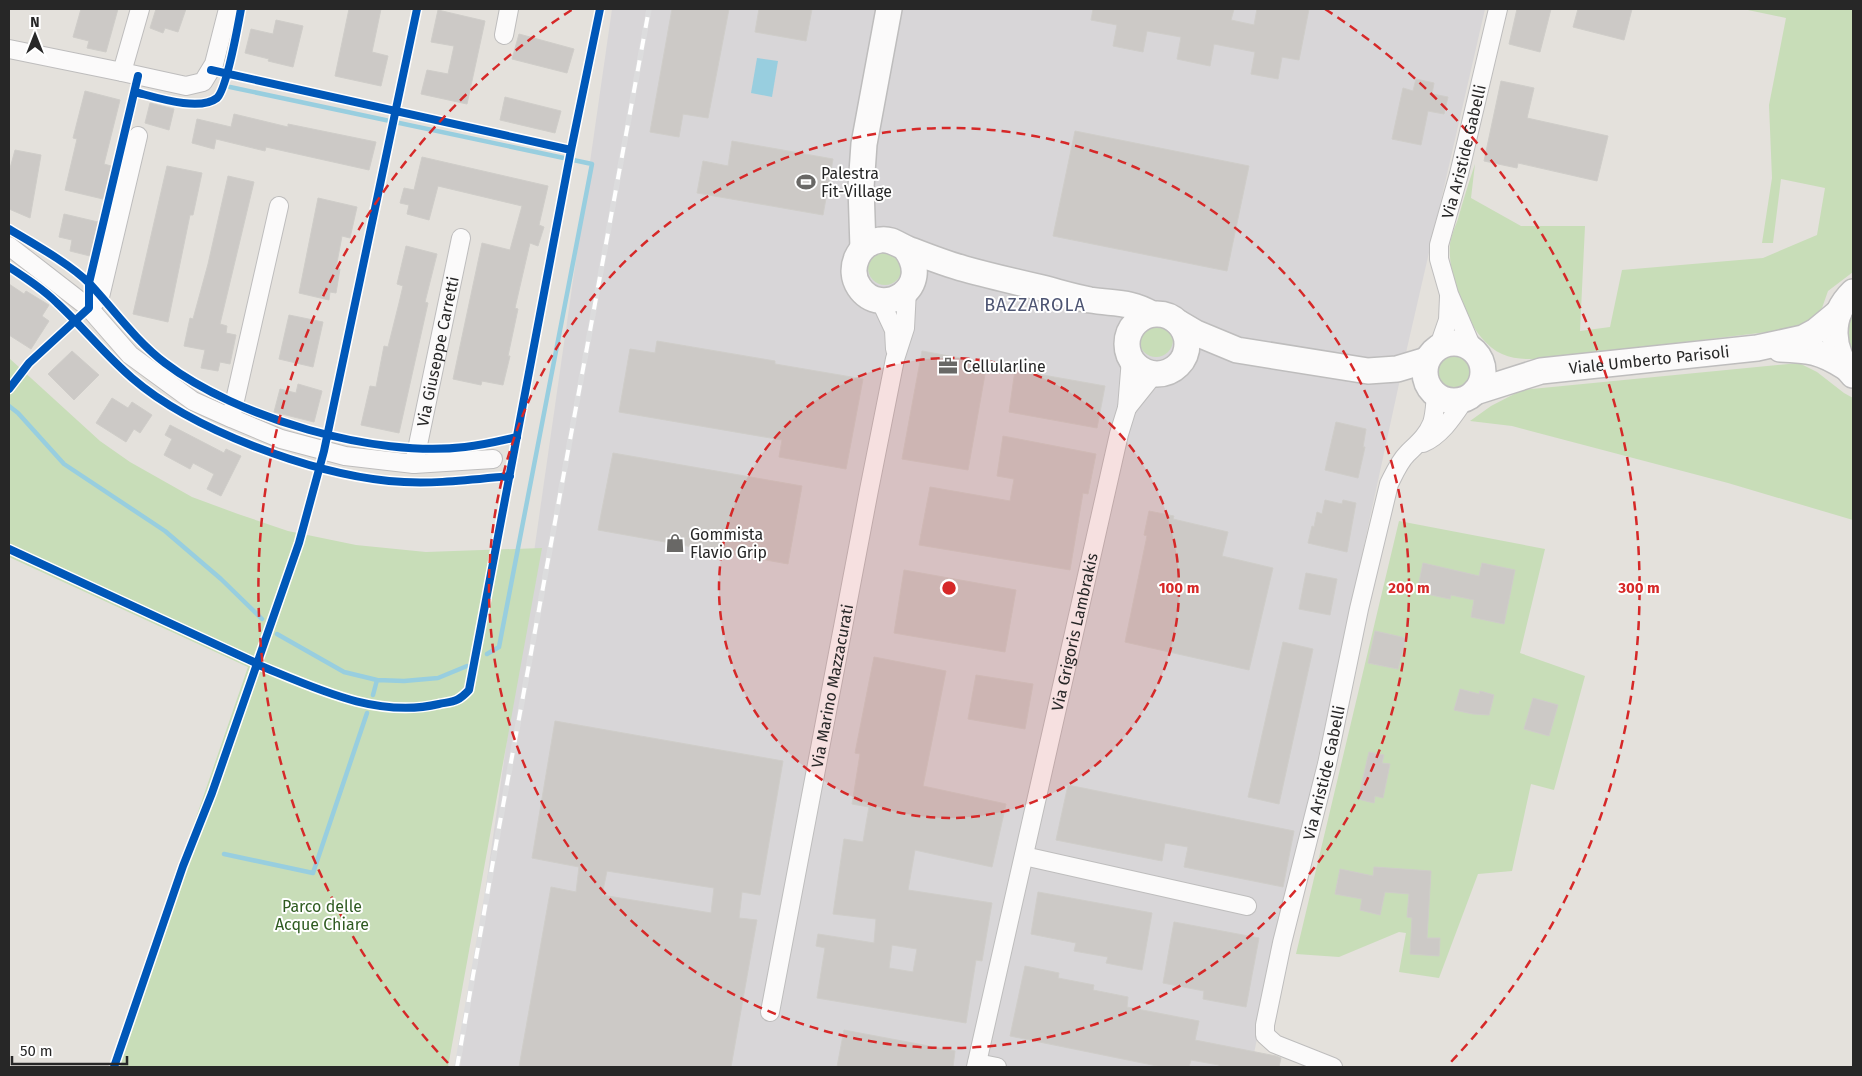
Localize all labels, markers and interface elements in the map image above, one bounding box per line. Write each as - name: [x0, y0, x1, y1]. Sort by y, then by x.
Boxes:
- north arrow: [10, 10, 60, 60]
- text: N: [30, 14, 40, 31]
- street label: Via Aristide Gabelli: [1437, 83, 1489, 221]
- place label: Palestra Fit-Village: [821, 164, 892, 201]
- sports icon: Palestra Fit-Village: [795, 171, 817, 193]
- street label: Via Giuseppe Carretti: [413, 275, 462, 428]
- district label: BAZZAROLA: [984, 294, 1086, 316]
- street label: Viale Umberto Parisoli: [1568, 341, 1730, 377]
- office icon: Cellularline: [937, 355, 959, 377]
- place label: Cellularline: [963, 357, 1046, 376]
- place label: Gommista Flavio Grip: [690, 525, 767, 562]
- shop icon: Gommista Flavio Grip: [664, 532, 686, 554]
- street label: Via Grigoris Lambrakis: [1047, 551, 1101, 713]
- centre of rings: [940, 579, 958, 597]
- text: 100 m: [1159, 579, 1199, 597]
- text: 200 m: [1388, 579, 1430, 597]
- text: 300 m: [1617, 579, 1660, 597]
- street label: Via Marino Mazzacurati: [807, 602, 857, 769]
- street label: Via Aristide Gabelli: [1299, 704, 1348, 842]
- park label: Parco delle Acque Chiare: [275, 897, 369, 934]
- scale bar: [12, 1034, 128, 1066]
- text: 50 m: [20, 1042, 53, 1060]

